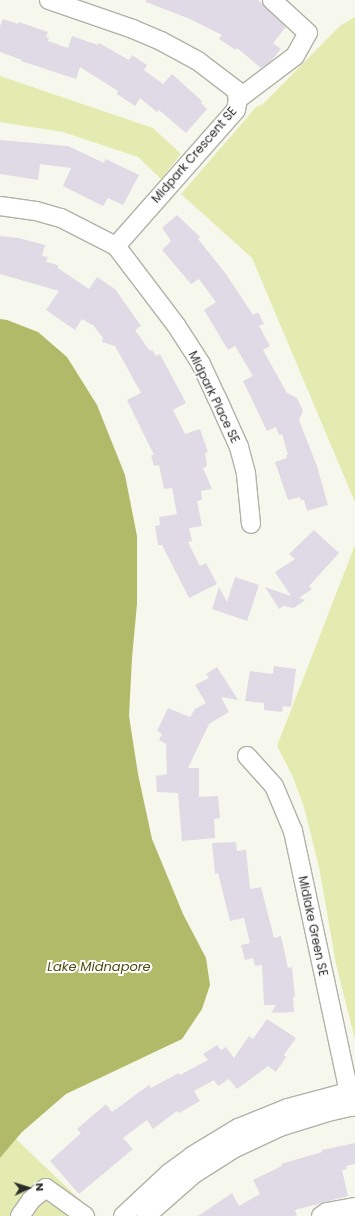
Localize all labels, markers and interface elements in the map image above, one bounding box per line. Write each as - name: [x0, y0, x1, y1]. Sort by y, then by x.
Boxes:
- street label: Midpark Crescent SE: [149, 104, 239, 206]
- street label: Midpark Place SE: [185, 349, 243, 445]
- street label: Midlake Green SE: [295, 875, 331, 977]
- water label: Lake Midnapore: [47, 959, 151, 975]
- north arrow: [8, 1168, 48, 1208]
- text: N: [32, 1182, 48, 1192]

